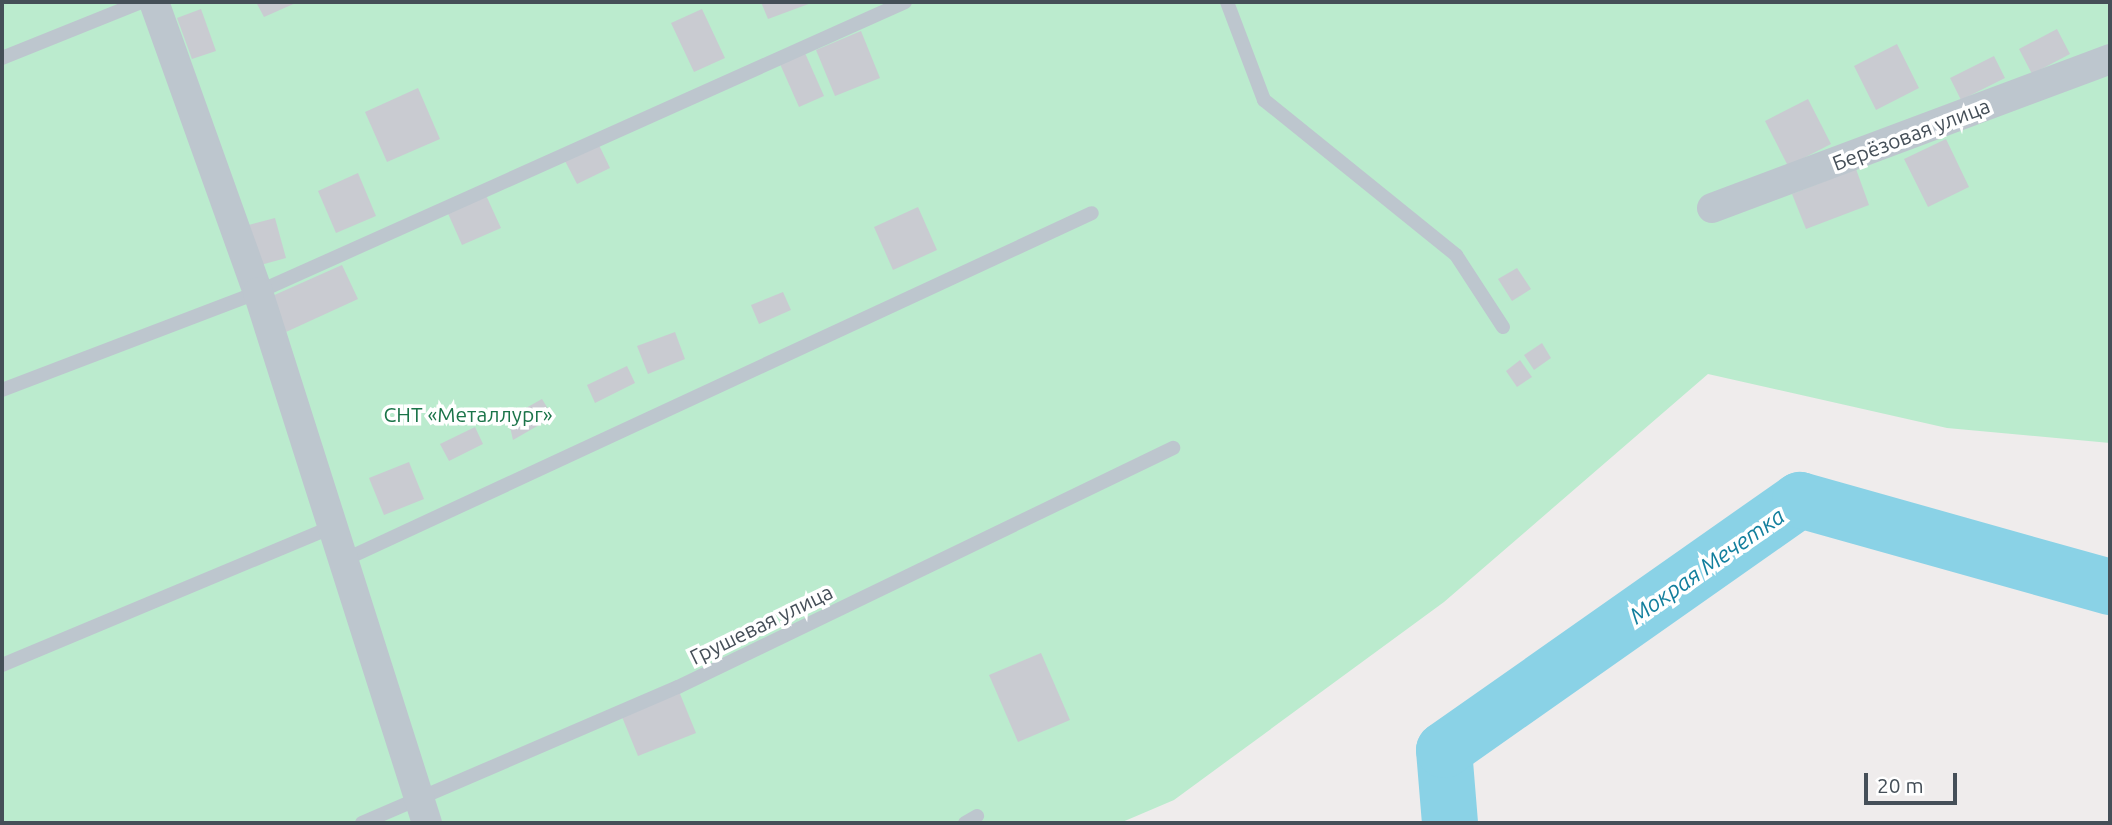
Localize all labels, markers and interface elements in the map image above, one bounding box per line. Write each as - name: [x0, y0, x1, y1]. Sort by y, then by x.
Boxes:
- street label: Берёзовая улица: [1829, 92, 1993, 176]
- park label: СНТ «Металлург»: [383, 401, 553, 427]
- water label: Мокрая Мечетка: [1624, 502, 1790, 630]
- street label: Грушевая улица: [685, 579, 837, 669]
- scale bar: [1867, 758, 1960, 802]
- text: 20 m: [1877, 773, 1924, 797]

